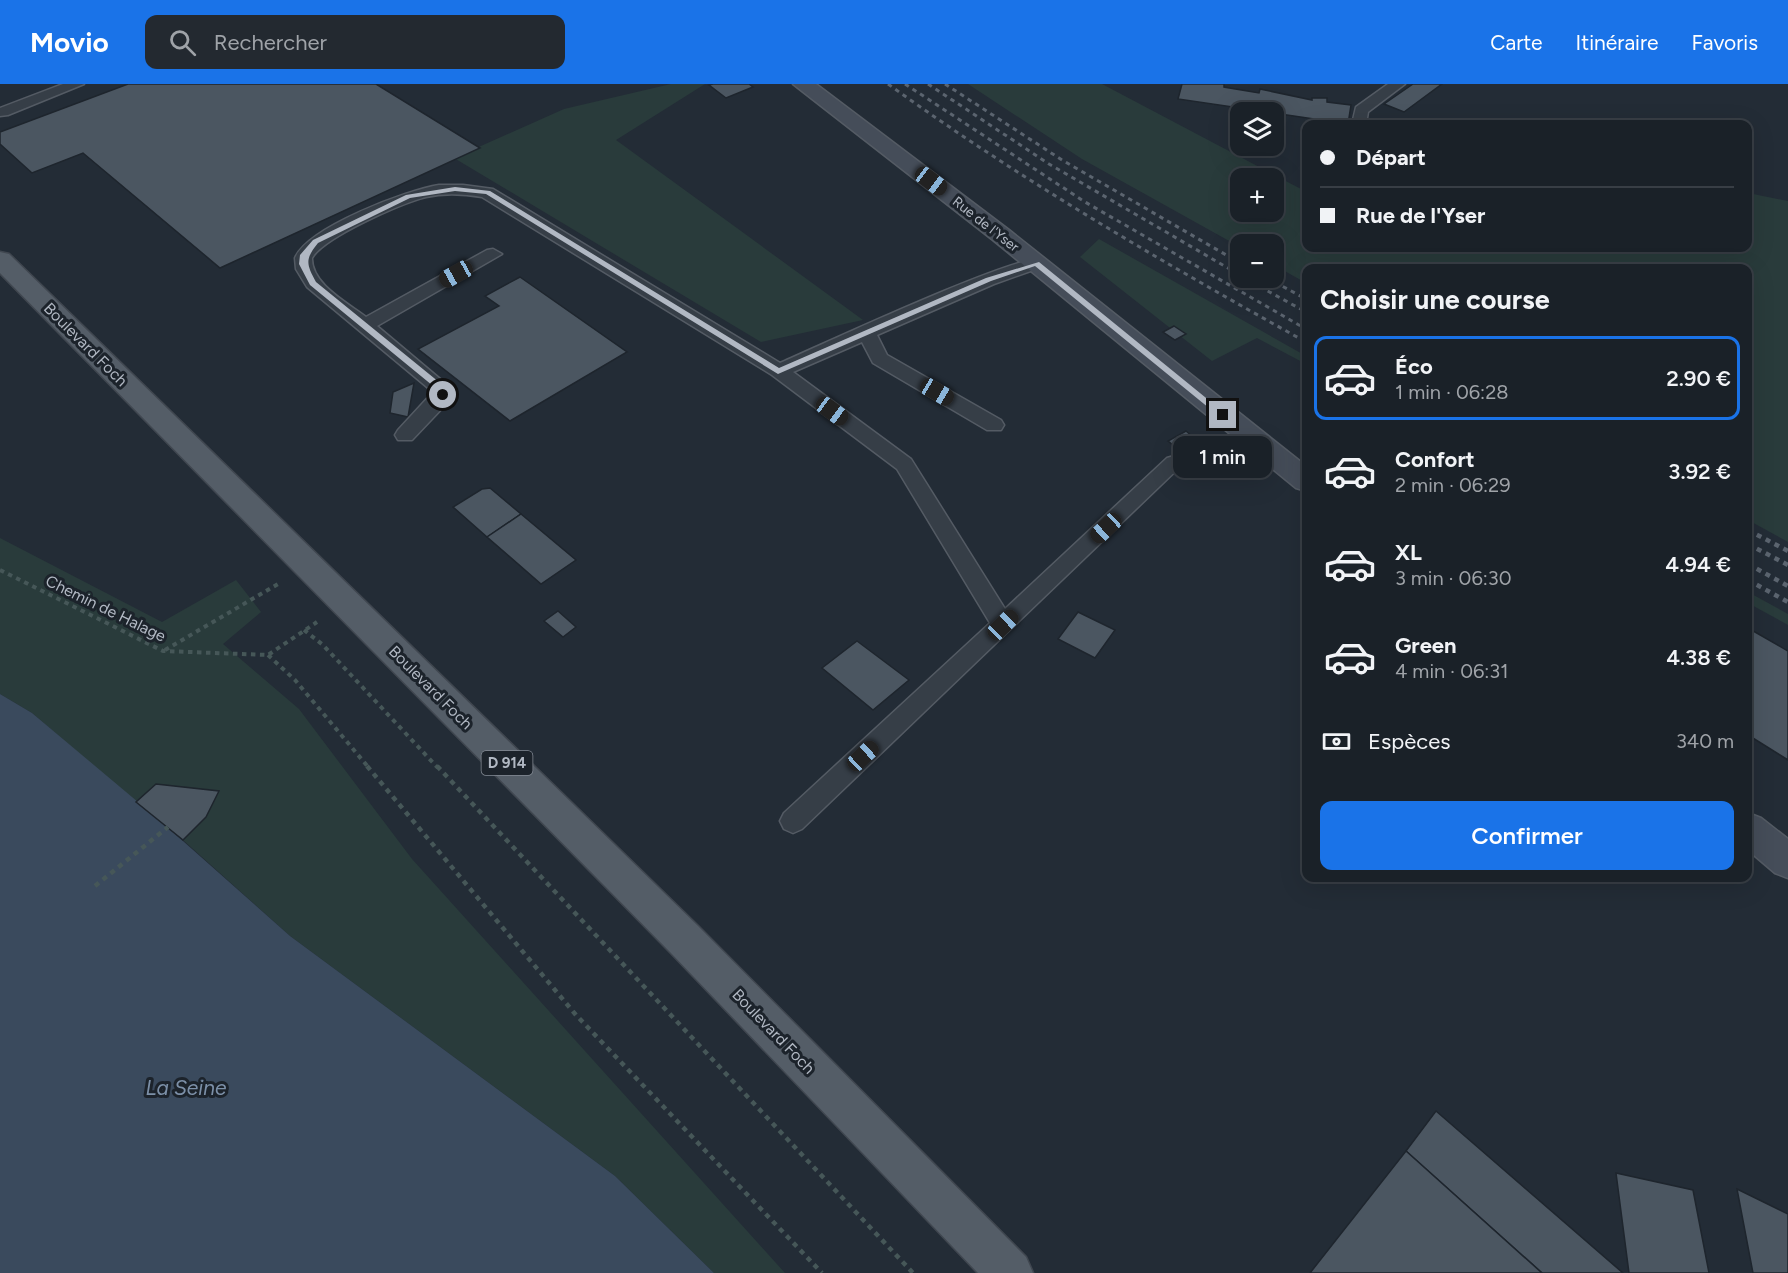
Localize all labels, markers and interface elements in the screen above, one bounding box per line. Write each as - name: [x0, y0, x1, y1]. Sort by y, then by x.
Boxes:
- search box: [145, 15, 565, 69]
- text: Movio: [30, 25, 109, 59]
- icon: search: [166, 26, 199, 59]
- text: Rechercher: [214, 29, 327, 56]
- text: Carte: [1490, 30, 1543, 55]
- text: Itinéraire: [1576, 30, 1659, 55]
- text: Favoris: [1692, 30, 1758, 55]
- map controls: [1230, 102, 1284, 288]
- button: layers: [1230, 102, 1284, 156]
- text: Départ: [1356, 144, 1426, 171]
- car: [911, 163, 951, 199]
- button: +: [1230, 168, 1284, 222]
- street label: Rue de l'Yser: [949, 193, 1023, 256]
- text: Rue de l'Yser: [1356, 202, 1485, 229]
- button: −: [1230, 234, 1284, 288]
- car: [436, 257, 476, 291]
- text: Choisir une course: [1320, 283, 1550, 316]
- street label: Boulevard Foch: [40, 299, 131, 390]
- icon: car: [1323, 351, 1377, 405]
- text: Éco: [1395, 353, 1433, 380]
- text: 2.90 €: [1666, 365, 1731, 392]
- car: [917, 375, 957, 409]
- text: 1 min · 06:28: [1395, 380, 1509, 404]
- route start: [429, 381, 456, 408]
- car: [812, 393, 852, 429]
- route end: [1209, 401, 1236, 428]
- callout: 1 min: [1174, 436, 1272, 478]
- icon: car: [1323, 444, 1377, 498]
- text: 1 min: [1199, 445, 1246, 469]
- text: Confort: [1395, 446, 1475, 473]
- text: 3.92 €: [1668, 458, 1731, 485]
- text: 2 min · 06:29: [1395, 473, 1511, 497]
- car: [1087, 509, 1125, 547]
- icon: car: [1323, 537, 1377, 591]
- text: XL: [1395, 539, 1422, 566]
- text: 4.94 €: [1665, 551, 1731, 578]
- text: 3 min · 06:30: [1395, 566, 1512, 590]
- street label: Chemin de Halage: [43, 571, 169, 646]
- car: [984, 606, 1022, 644]
- icon: car: [1323, 630, 1377, 684]
- text: Green: [1395, 632, 1457, 659]
- street label: Boulevard Foch: [385, 642, 476, 733]
- text: 4.38 €: [1666, 644, 1731, 671]
- text: 4 min · 06:31: [1395, 659, 1508, 683]
- icon: cash: [1320, 725, 1353, 758]
- text: Espèces: [1368, 728, 1450, 755]
- text: 340 m: [1676, 729, 1734, 753]
- car: [844, 737, 882, 775]
- road number: D 914: [482, 751, 532, 775]
- button: Confirmer: [1320, 801, 1734, 870]
- street label: Boulevard Foch: [728, 985, 819, 1078]
- water label: La Seine: [146, 1075, 227, 1100]

